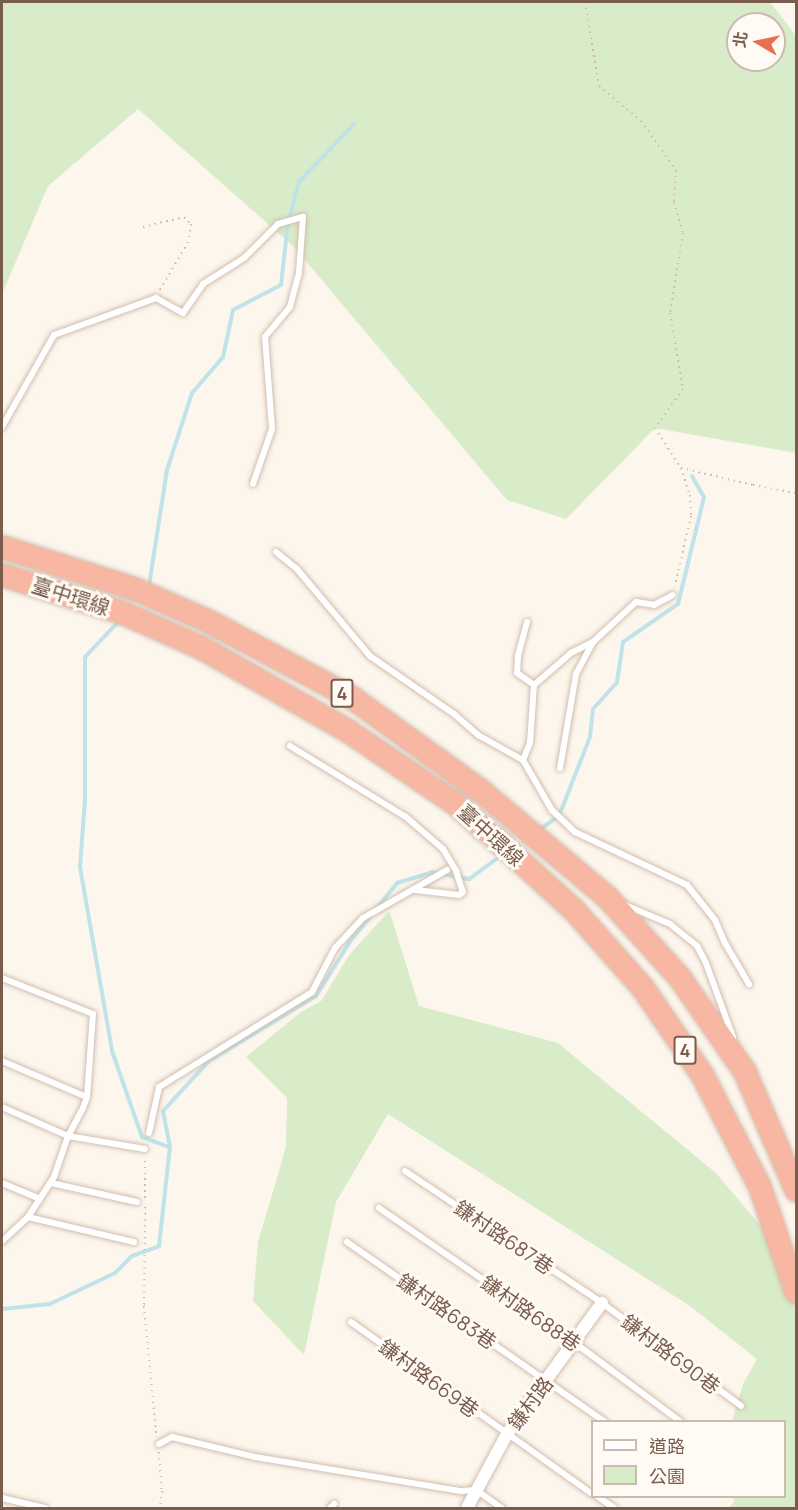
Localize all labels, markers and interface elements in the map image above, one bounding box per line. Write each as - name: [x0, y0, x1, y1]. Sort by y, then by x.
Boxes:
- north arrow: [726, 12, 786, 72]
- text: 北: [728, 30, 752, 49]
- street label: 臺中環線: [29, 572, 113, 620]
- road number: 4: [330, 678, 354, 708]
- street label: 臺中環線: [453, 799, 529, 871]
- road number: 4: [673, 1035, 697, 1065]
- street label: 鎌村路687巷: [450, 1195, 558, 1279]
- street label: 鎌村路683巷: [393, 1268, 501, 1354]
- street label: 鎌村路688巷: [477, 1270, 585, 1356]
- street label: 鎌村路690巷: [617, 1309, 725, 1399]
- street label: 鎌村路669巷: [375, 1334, 483, 1422]
- street label: 鎌村路: [502, 1372, 558, 1434]
- legend: [591, 1420, 786, 1498]
- text: 道路: [649, 1434, 685, 1458]
- text: 公園: [649, 1464, 685, 1488]

